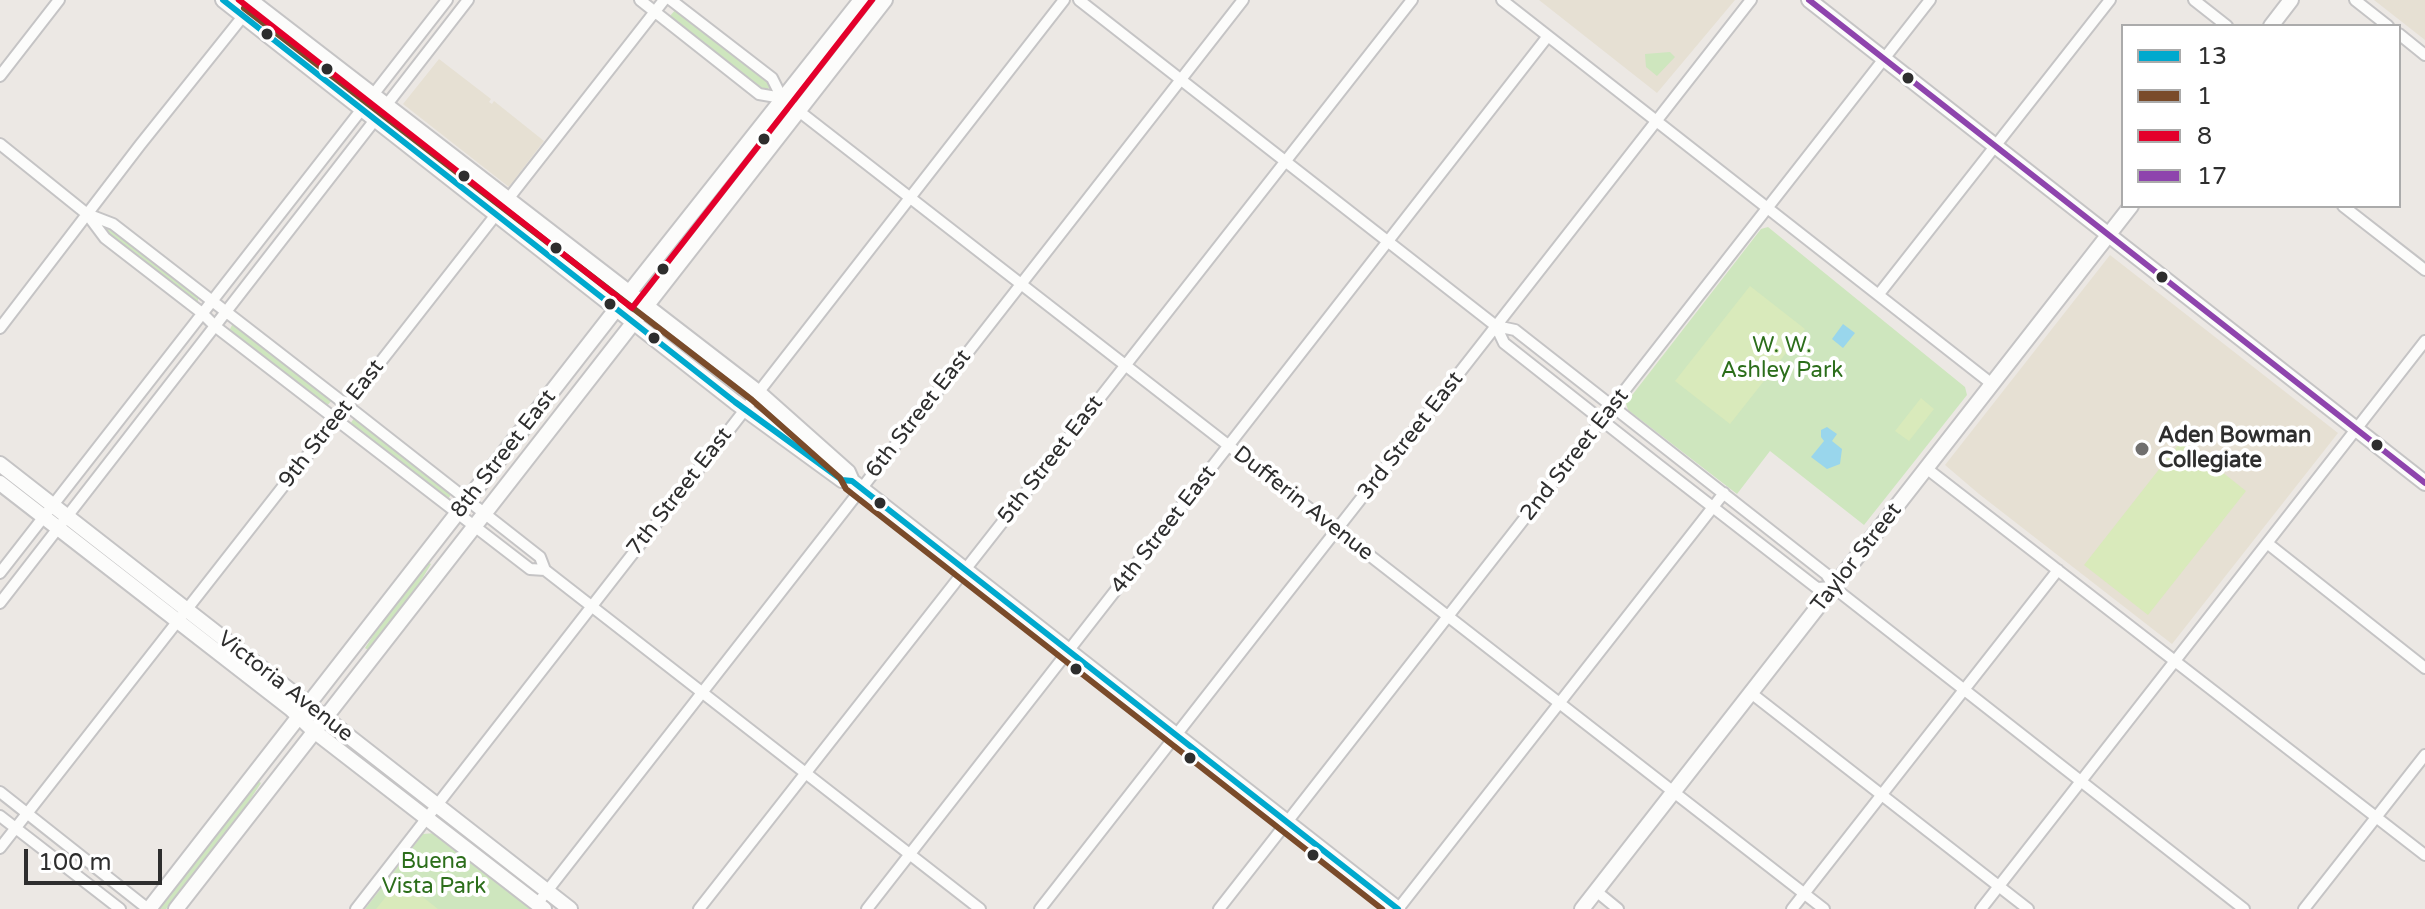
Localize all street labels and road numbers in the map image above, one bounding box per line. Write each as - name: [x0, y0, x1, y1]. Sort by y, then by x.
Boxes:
- street label: 6th Street East: [861, 345, 977, 483]
- street label: 9th Street East: [274, 355, 390, 493]
- street label: 3rd Street East: [1353, 367, 1469, 505]
- street label: 2nd Street East: [1515, 384, 1635, 526]
- street label: 8th Street East: [446, 385, 562, 523]
- street label: 5th Street East: [993, 391, 1109, 529]
- street label: 7th Street East: [622, 423, 738, 561]
- street label: Dufferin Avenue: [1228, 441, 1378, 567]
- street label: 4th Street East: [1106, 461, 1222, 599]
- street label: Taylor Street: [1806, 498, 1908, 618]
- street label: Victoria Avenue: [212, 626, 358, 748]

